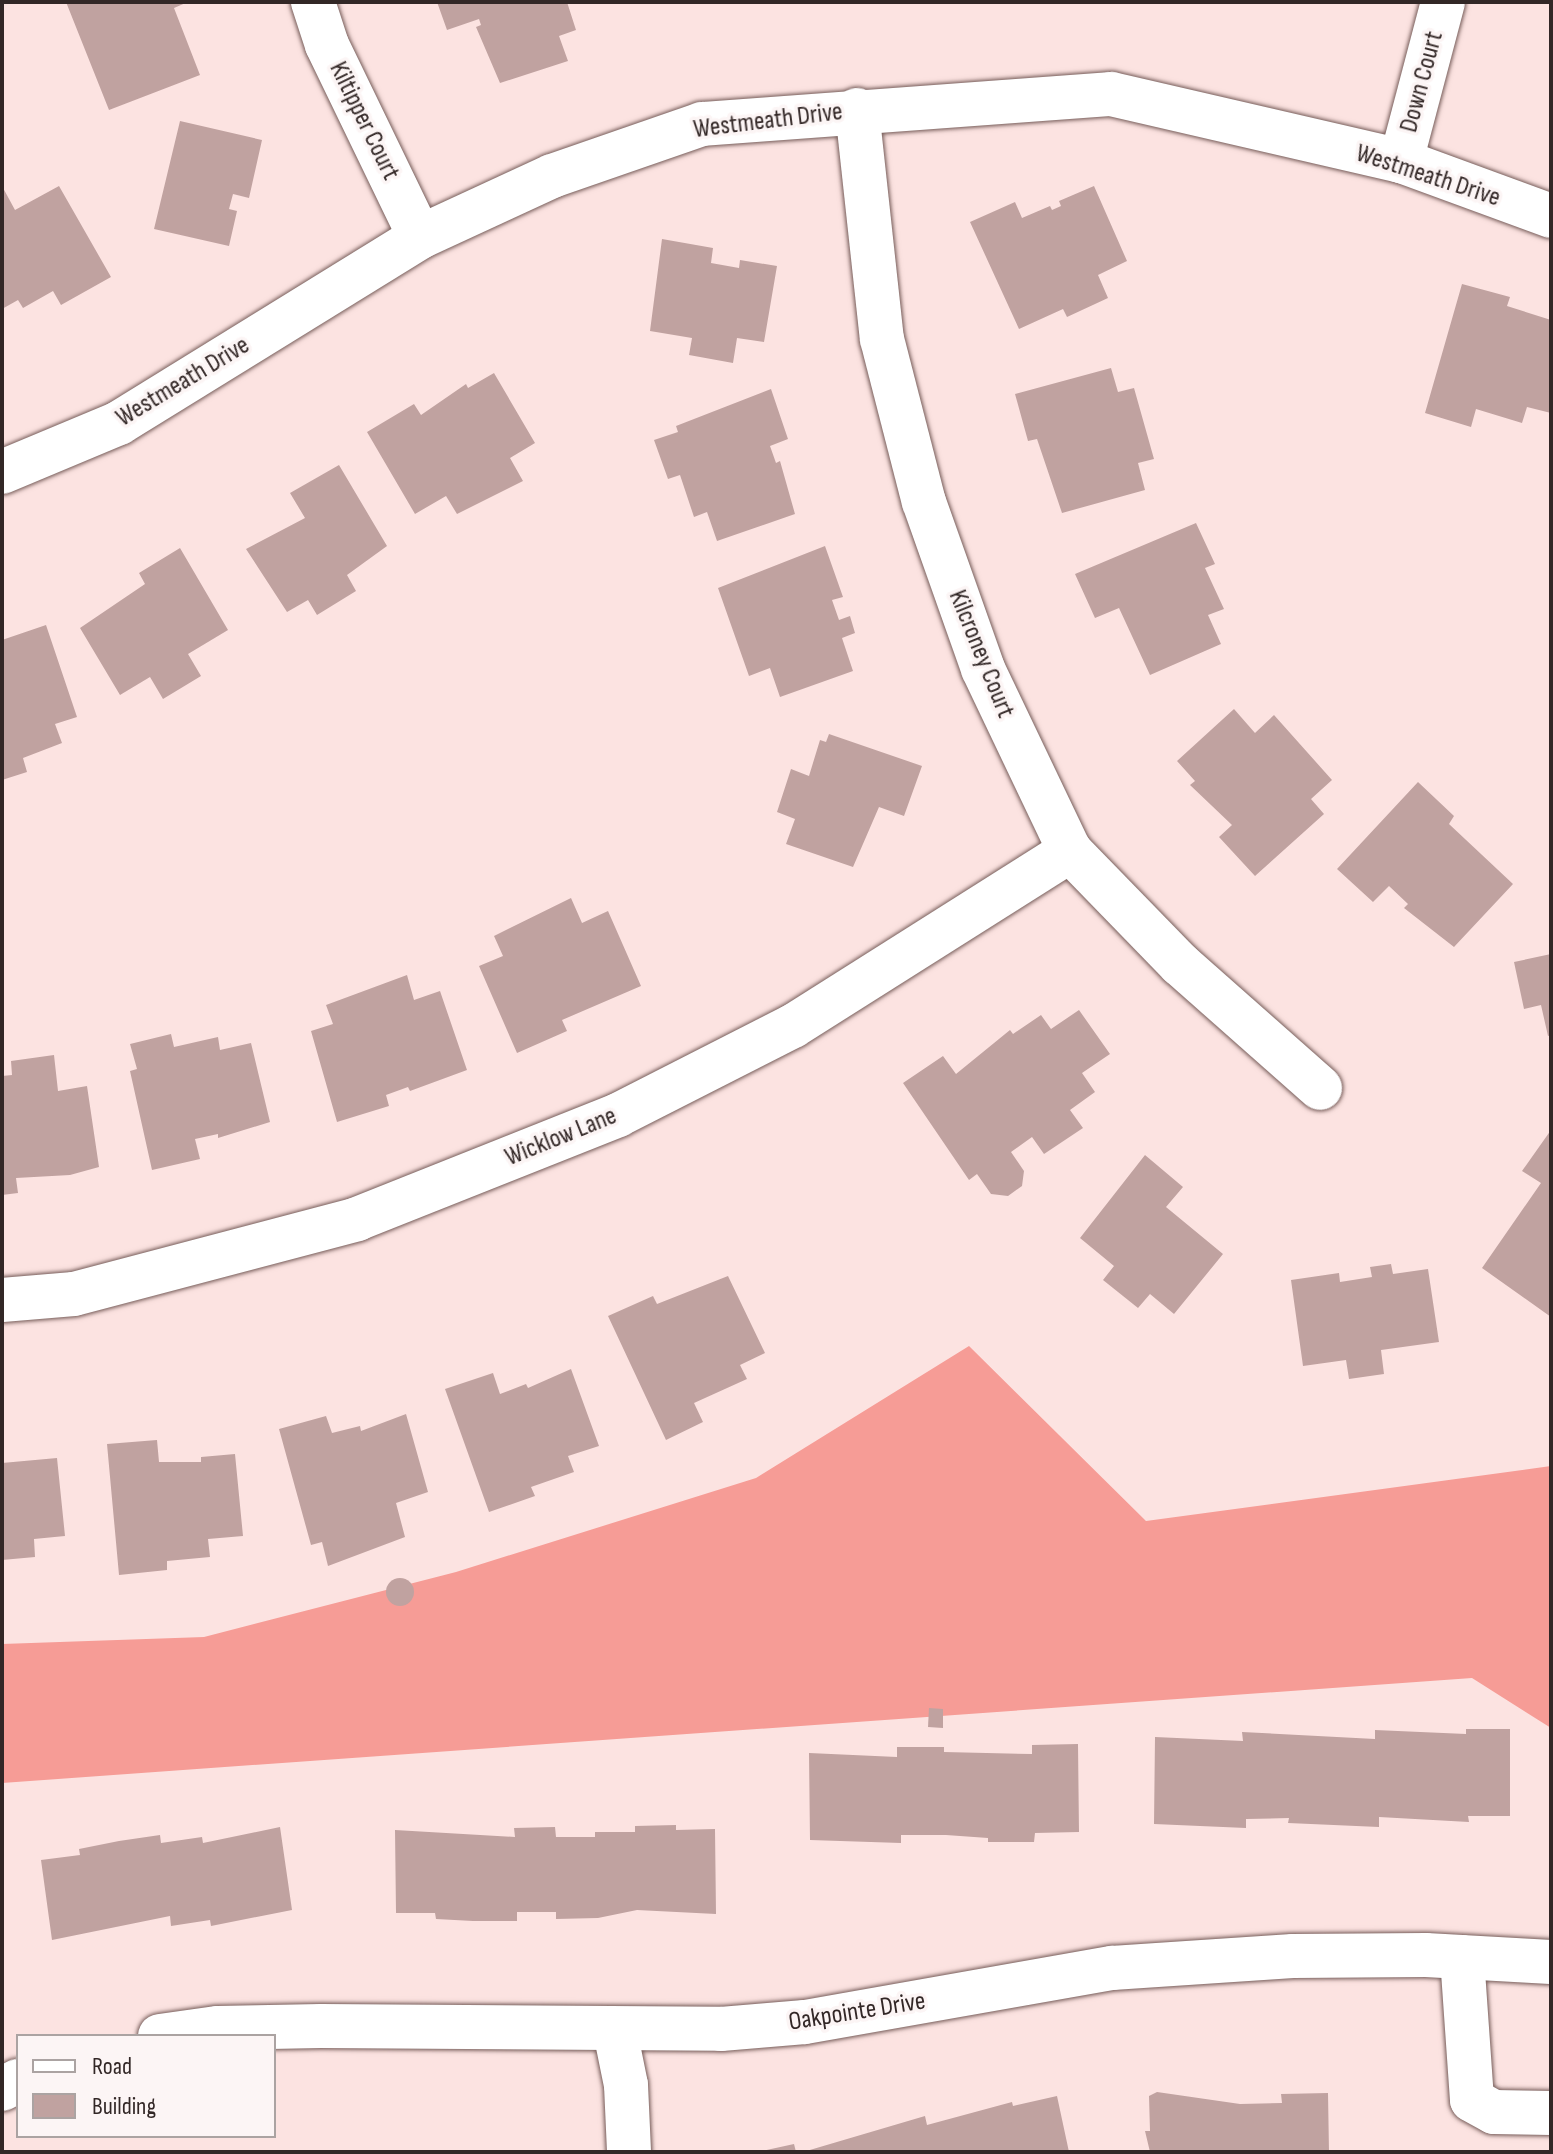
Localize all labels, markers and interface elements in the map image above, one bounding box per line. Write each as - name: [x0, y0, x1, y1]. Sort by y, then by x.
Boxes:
- street label: Down Court: [1394, 28, 1450, 136]
- street label: Kiltipper Court: [322, 57, 406, 185]
- street label: Westmeath Drive: [692, 96, 844, 146]
- street label: Westmeath Drive: [1352, 138, 1504, 214]
- street label: Westmeath Drive: [111, 330, 255, 434]
- street label: Kilcroney Court: [941, 586, 1021, 722]
- street label: Wicklow Lane: [501, 1101, 621, 1173]
- street label: Oakpointe Drive: [786, 1986, 928, 2038]
- legend: [16, 2034, 276, 2138]
- text: Road: [92, 2052, 132, 2081]
- text: Building: [92, 2092, 156, 2121]

